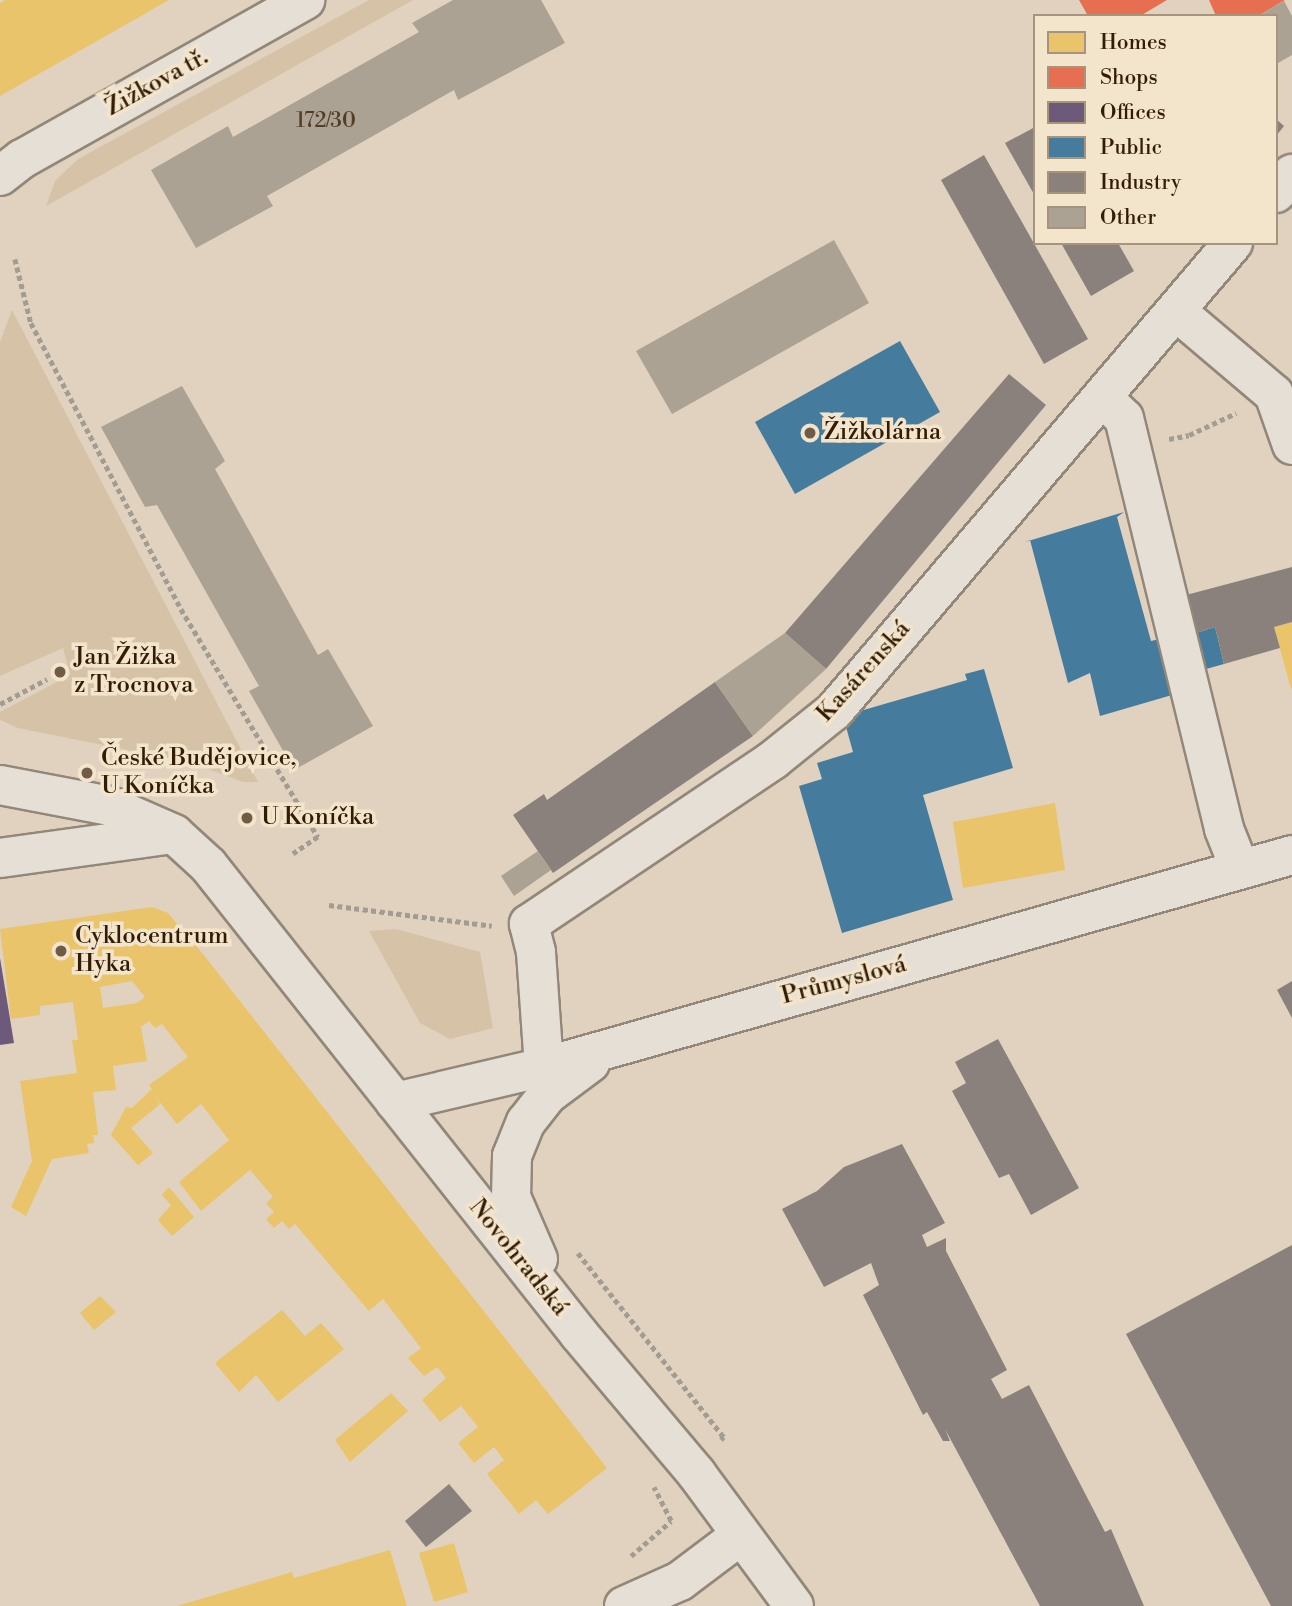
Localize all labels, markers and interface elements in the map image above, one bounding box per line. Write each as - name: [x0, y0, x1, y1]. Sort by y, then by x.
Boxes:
- legend: [1033, 14, 1278, 245]
- text: Homes: [1100, 30, 1167, 56]
- street label: Žižkova tř.: [101, 43, 213, 123]
- text: Shops: [1100, 65, 1158, 91]
- text: Offices: [1100, 100, 1166, 126]
- house number: 172/30: [296, 108, 356, 134]
- text: Public: [1100, 135, 1162, 161]
- text: Industry: [1100, 170, 1181, 196]
- text: Other: [1100, 205, 1156, 231]
- place label: Žižkolárna: [824, 419, 941, 447]
- marker: Žižkolárna: [802, 425, 818, 441]
- street label: Kasárenská: [811, 616, 917, 728]
- place label: Jan Žižka z Trocnova: [74, 644, 193, 700]
- marker: Jan Žižka z Trocnova: [52, 664, 68, 680]
- place label: České Budějovice, U Koníčka: [101, 745, 296, 801]
- marker: České Budějovice, U Koníčka: [79, 765, 95, 781]
- place label: U Koníčka: [261, 804, 374, 832]
- marker: U Koníčka: [239, 810, 255, 826]
- place label: Cyklocentrum Hyka: [75, 923, 229, 979]
- marker: Cyklocentrum Hyka: [53, 943, 69, 959]
- street label: Průmyslová: [778, 950, 910, 1012]
- street label: Novohradská: [462, 1194, 574, 1322]

